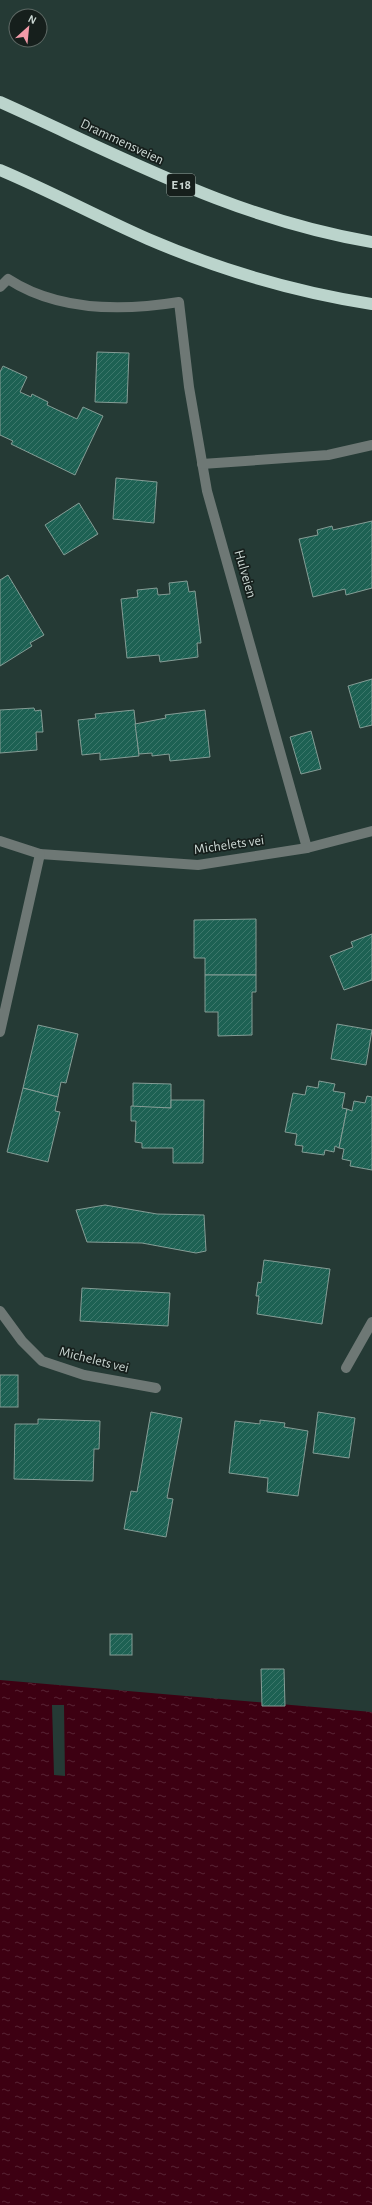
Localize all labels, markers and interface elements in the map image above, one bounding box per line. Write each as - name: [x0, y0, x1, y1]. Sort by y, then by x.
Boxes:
- north arrow: [8, 8, 48, 48]
- text: N: [26, 13, 38, 26]
- street label: Drammensveien: [78, 117, 166, 167]
- road number: E 18: [167, 174, 195, 196]
- street label: Hulveien: [231, 548, 259, 600]
- street label: Michelets vei: [193, 833, 265, 857]
- street label: Michelets vei: [58, 1345, 130, 1375]

